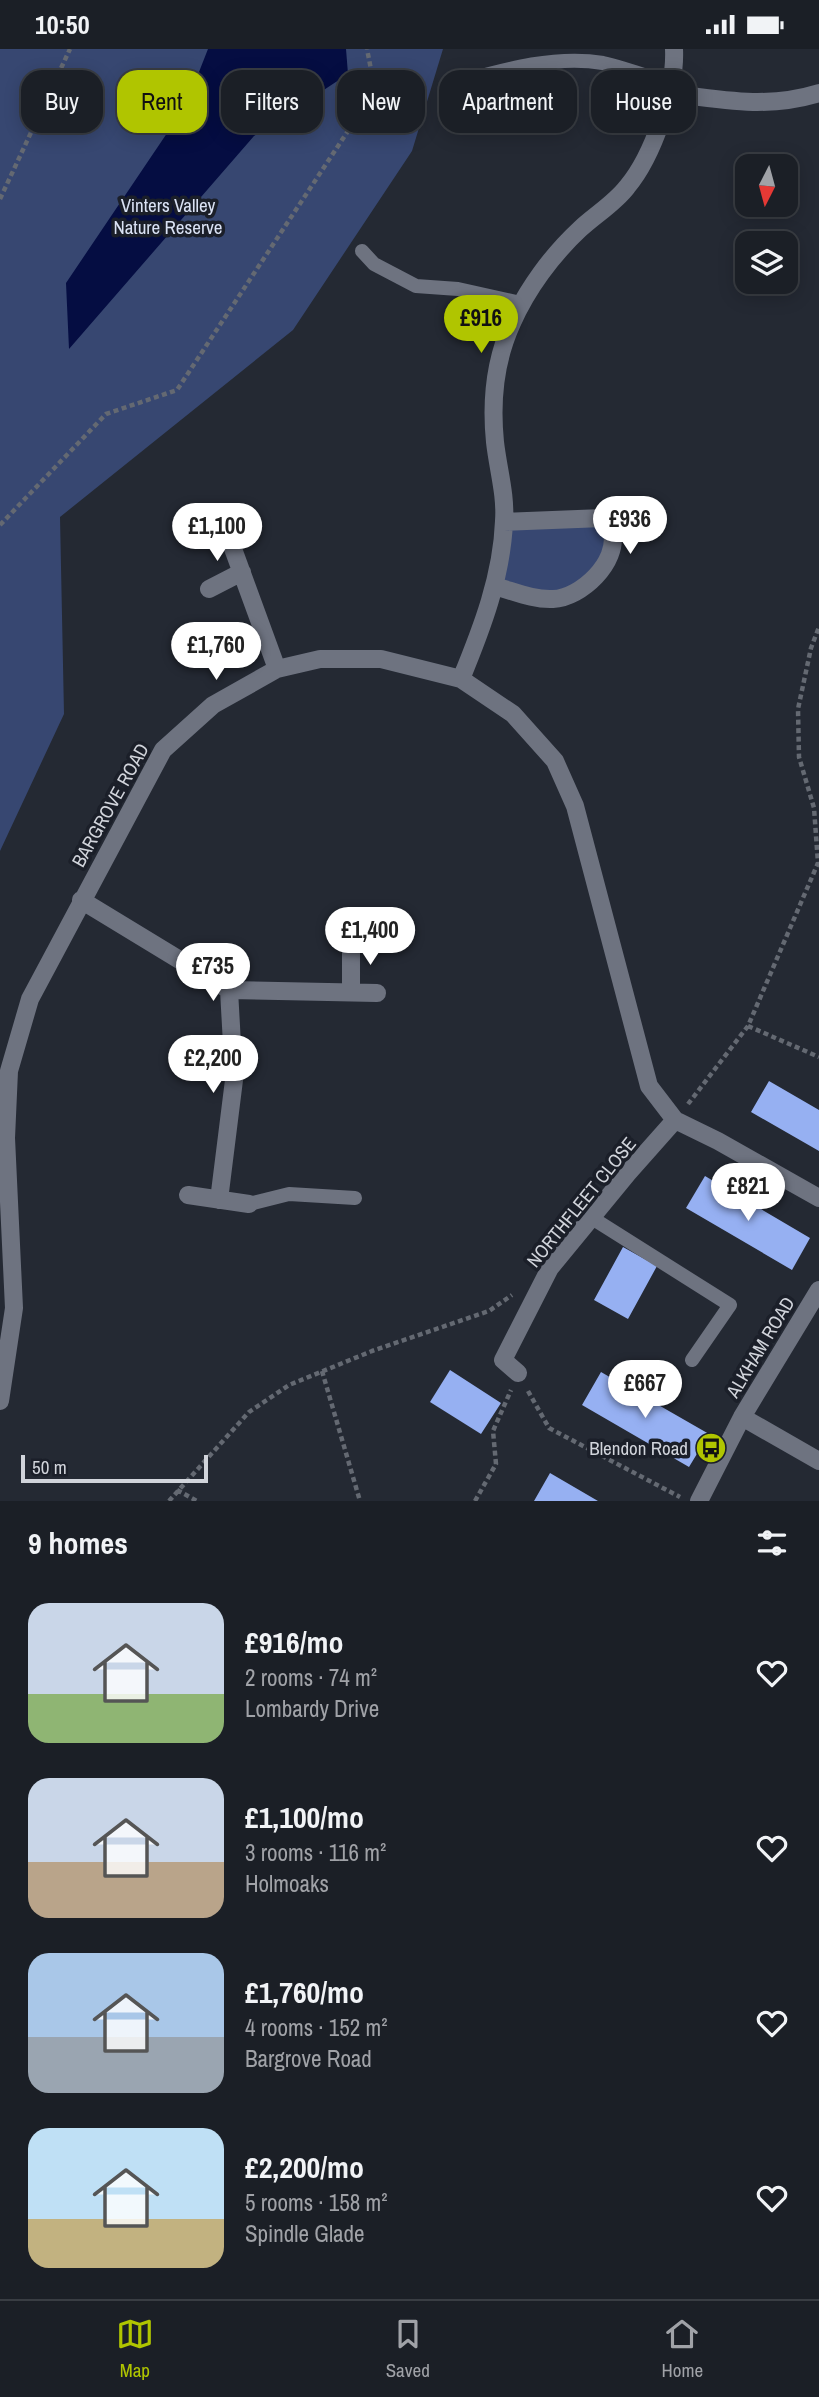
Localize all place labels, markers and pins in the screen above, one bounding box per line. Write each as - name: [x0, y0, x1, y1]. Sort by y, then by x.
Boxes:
- pin: £916: [440, 295, 522, 355]
- pin: £936: [589, 497, 671, 556]
- pin: £1,100: [160, 503, 274, 563]
- pin: £1,760: [159, 623, 273, 682]
- pin: £1,400: [313, 907, 427, 967]
- pin: £735: [172, 943, 254, 1003]
- pin: £2,200: [156, 1035, 270, 1095]
- pin: £821: [707, 1163, 789, 1223]
- pin: £667: [604, 1361, 686, 1420]
- bus stop icon: Blendon Road: [694, 1431, 728, 1465]
- place label: Blendon Road: [589, 1435, 688, 1461]

